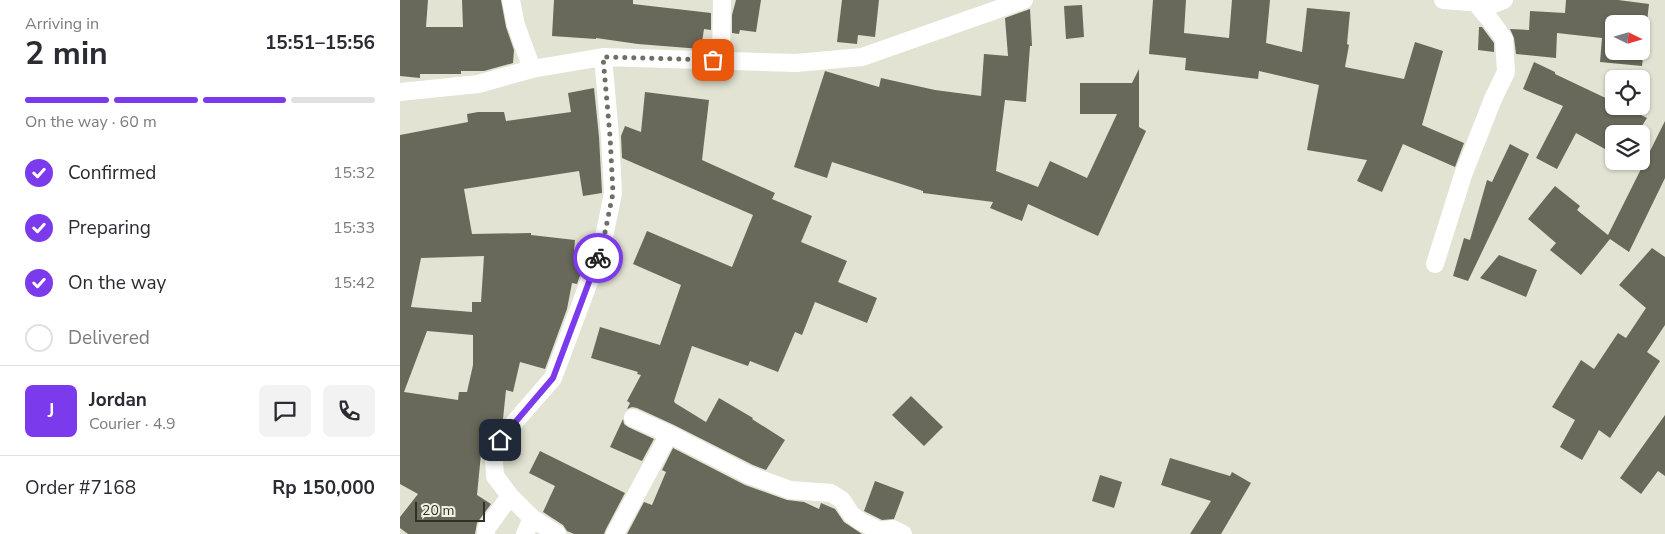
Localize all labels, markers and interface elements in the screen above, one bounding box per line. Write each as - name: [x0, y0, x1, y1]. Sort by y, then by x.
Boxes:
- text: Arriving in: [25, 13, 99, 35]
- north arrow: [1605, 15, 1650, 60]
- map controls: [1605, 15, 1650, 170]
- text: 15:51–15:56: [265, 30, 375, 56]
- text: 2 min: [25, 32, 108, 75]
- pin: [692, 39, 734, 81]
- icon: bag: [699, 46, 727, 74]
- button: locate: [1605, 70, 1650, 115]
- text: On the way · 60 m: [25, 111, 157, 133]
- button: layers: [1605, 125, 1650, 170]
- icon: check: [25, 159, 53, 187]
- text: Confirmed: [68, 160, 156, 186]
- text: 15:32: [333, 162, 375, 184]
- icon: check: [25, 214, 53, 242]
- text: Preparing: [68, 215, 151, 241]
- text: 15:33: [333, 217, 375, 239]
- courier: [573, 233, 623, 283]
- icon: bike: [584, 244, 612, 272]
- icon: check: [25, 269, 53, 297]
- text: On the way: [68, 270, 166, 296]
- text: 15:42: [333, 272, 375, 294]
- text: Delivered: [68, 325, 150, 351]
- button: chat: [259, 385, 311, 437]
- button: phone: [323, 385, 375, 437]
- text: Jordan: [89, 387, 147, 413]
- text: J: [48, 398, 54, 424]
- text: Courier · 4.9: [89, 413, 175, 435]
- pin: [479, 419, 521, 461]
- icon: home: [486, 426, 514, 454]
- text: Order #7168: [25, 475, 136, 501]
- text: Rp 150,000: [272, 475, 375, 501]
- scale bar: [415, 499, 485, 522]
- text: 20 m: [422, 501, 454, 520]

